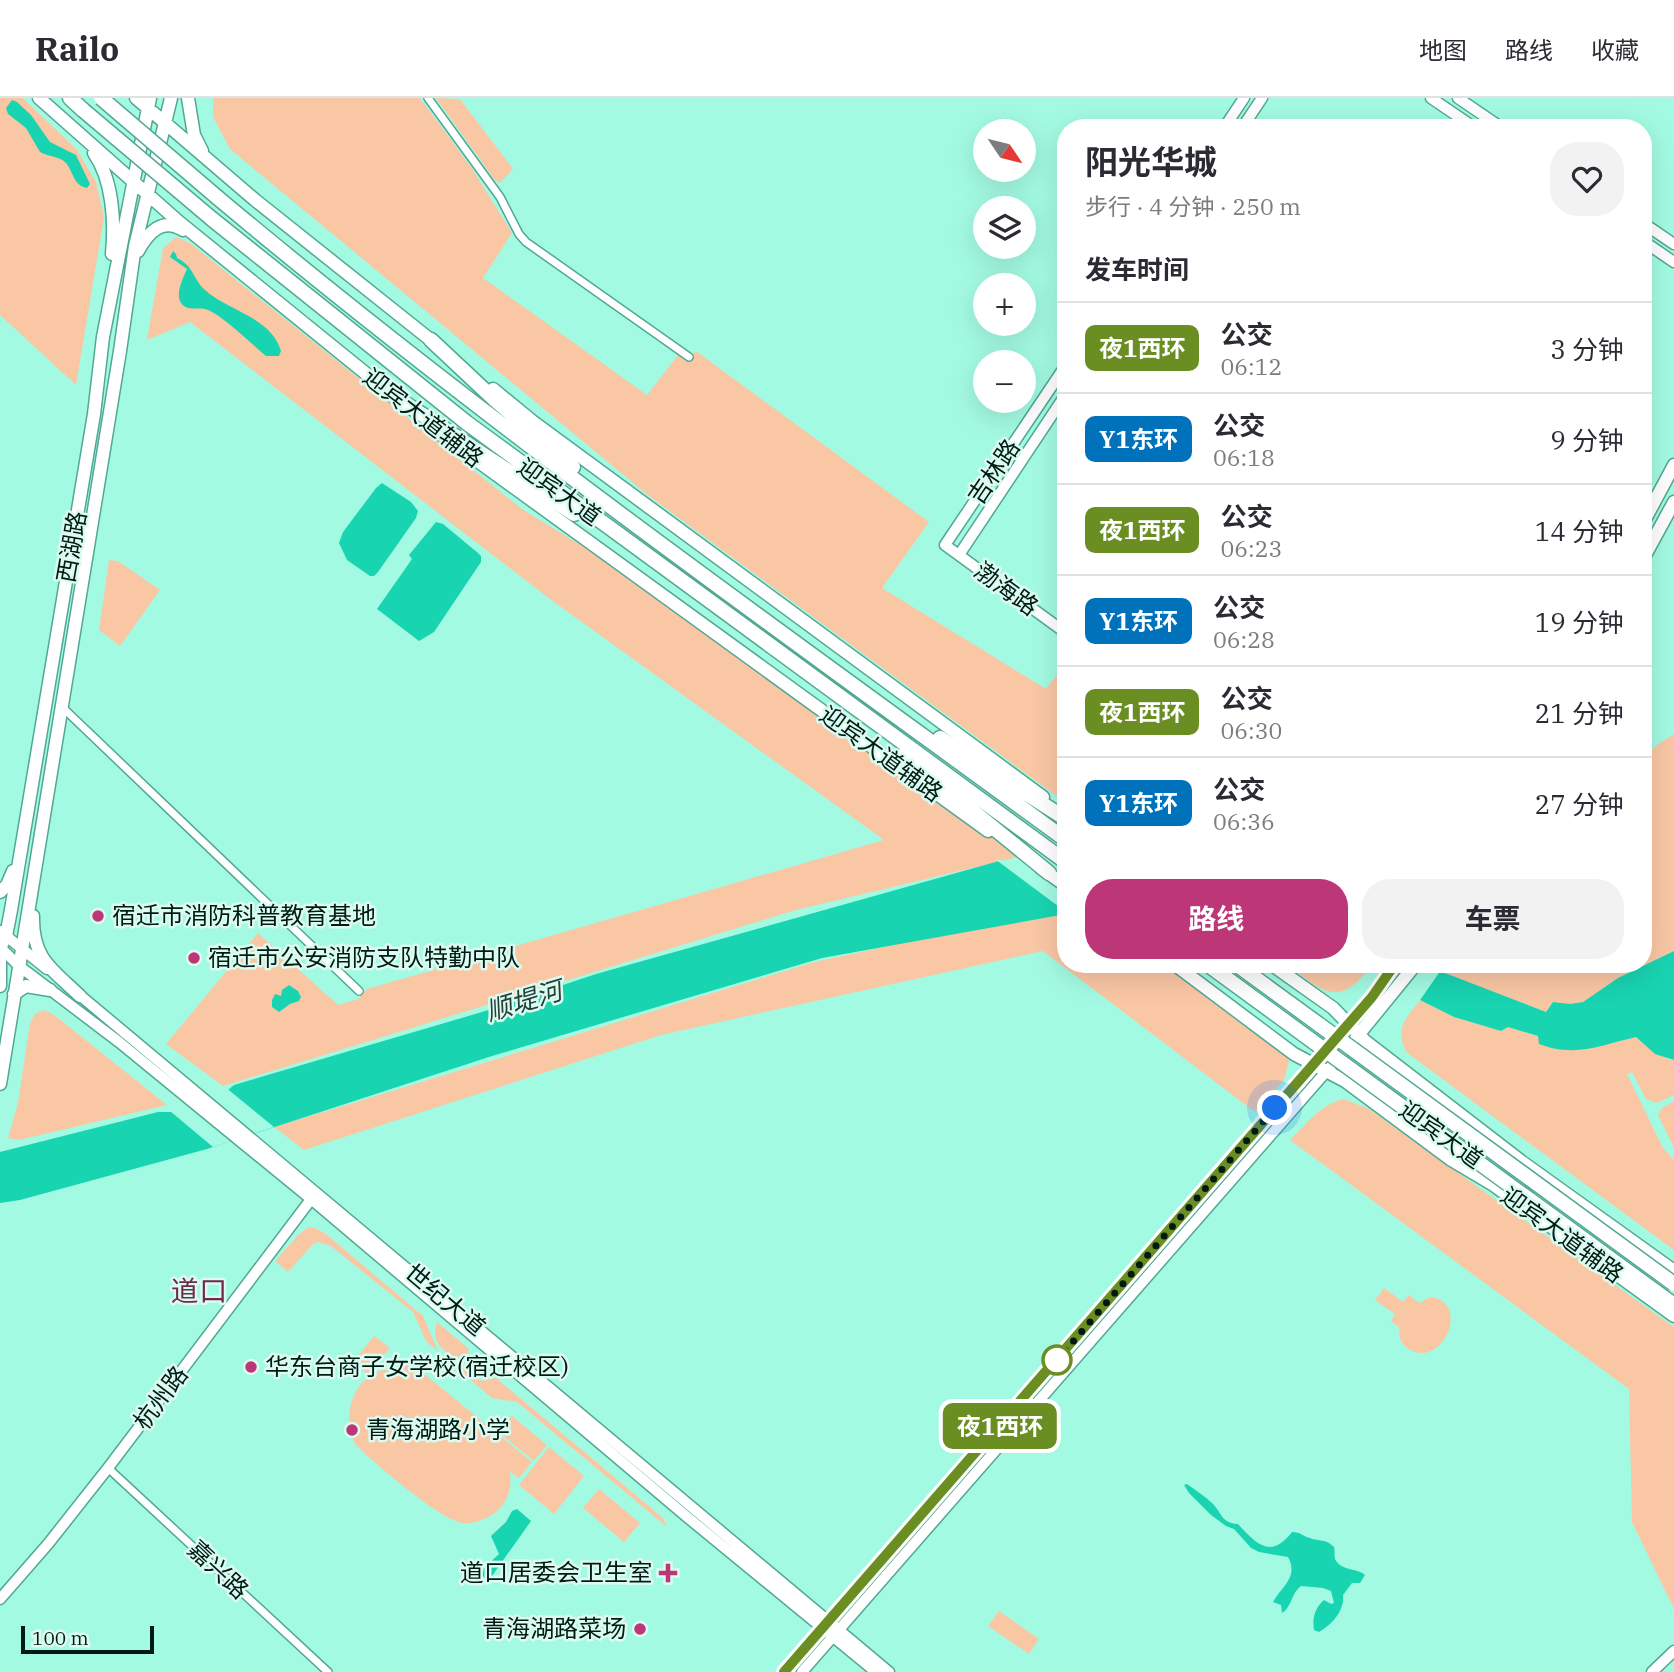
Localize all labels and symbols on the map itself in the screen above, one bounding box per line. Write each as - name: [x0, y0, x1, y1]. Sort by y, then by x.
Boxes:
- north arrow: [973, 119, 1036, 182]
- street label: 迎宾大道辅路: [357, 360, 490, 474]
- street label: 吉林路: [960, 433, 1027, 510]
- street label: 迎宾大道: [511, 450, 608, 532]
- street label: 西湖路: [49, 509, 93, 585]
- street label: 渤海路: [968, 554, 1045, 622]
- street label: 迎宾大道辅路: [814, 698, 949, 808]
- place label: 宿迁市消防科普教育基地: [112, 899, 376, 931]
- marker: 宿迁市消防科普教育基地: [90, 908, 106, 924]
- place label: 宿迁市公安消防支队特勤中队: [208, 941, 520, 973]
- marker: 宿迁市公安消防支队特勤中队: [186, 950, 202, 966]
- water label: 顺堤河: [481, 971, 571, 1028]
- your location: [1257, 1090, 1292, 1125]
- street label: 迎宾大道: [1393, 1093, 1490, 1175]
- street label: 迎宾大道辅路: [1495, 1179, 1630, 1289]
- street label: 世纪大道: [399, 1256, 493, 1342]
- district label: 道口: [171, 1272, 227, 1309]
- unlabelled marker: [1042, 1345, 1072, 1375]
- place label: 华东台商子女学校(宿迁校区): [265, 1350, 569, 1382]
- street label: 杭州路: [126, 1359, 195, 1436]
- marker: 华东台商子女学校(宿迁校区): [243, 1359, 259, 1375]
- line badge: 夜1西环: [951, 1403, 1049, 1449]
- place label: 青海湖路小学: [366, 1413, 510, 1445]
- marker: 青海湖路小学: [344, 1422, 360, 1438]
- street label: 嘉兴路: [181, 1533, 256, 1606]
- place label: 道口居委会卫生室: [460, 1556, 652, 1588]
- marker: 道口居委会卫生室: [658, 1563, 678, 1583]
- place label: 青海湖路菜场: [482, 1612, 626, 1644]
- marker: 青海湖路菜场: [632, 1621, 648, 1637]
- scale bar: [21, 1623, 154, 1655]

